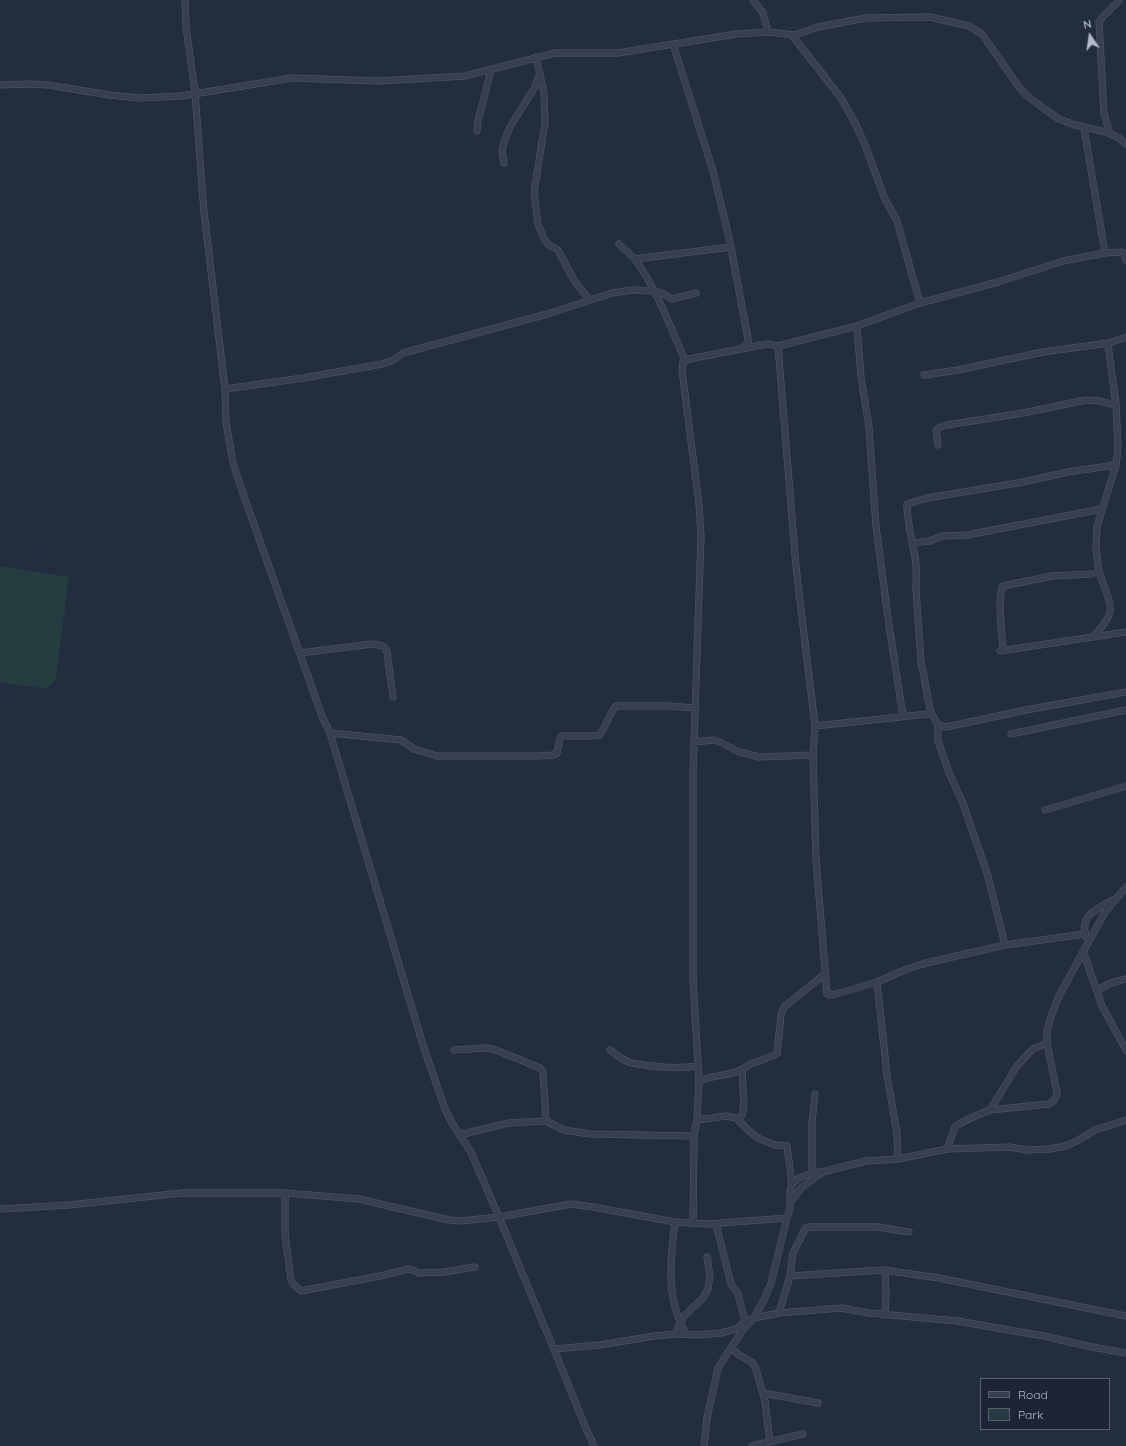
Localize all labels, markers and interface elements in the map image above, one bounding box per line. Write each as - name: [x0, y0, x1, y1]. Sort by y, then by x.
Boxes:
- north arrow: [1070, 16, 1110, 56]
- text: N: [1082, 17, 1093, 32]
- legend: [980, 1378, 1110, 1430]
- text: Road: [1018, 1387, 1048, 1402]
- text: Park: [1018, 1407, 1043, 1422]

